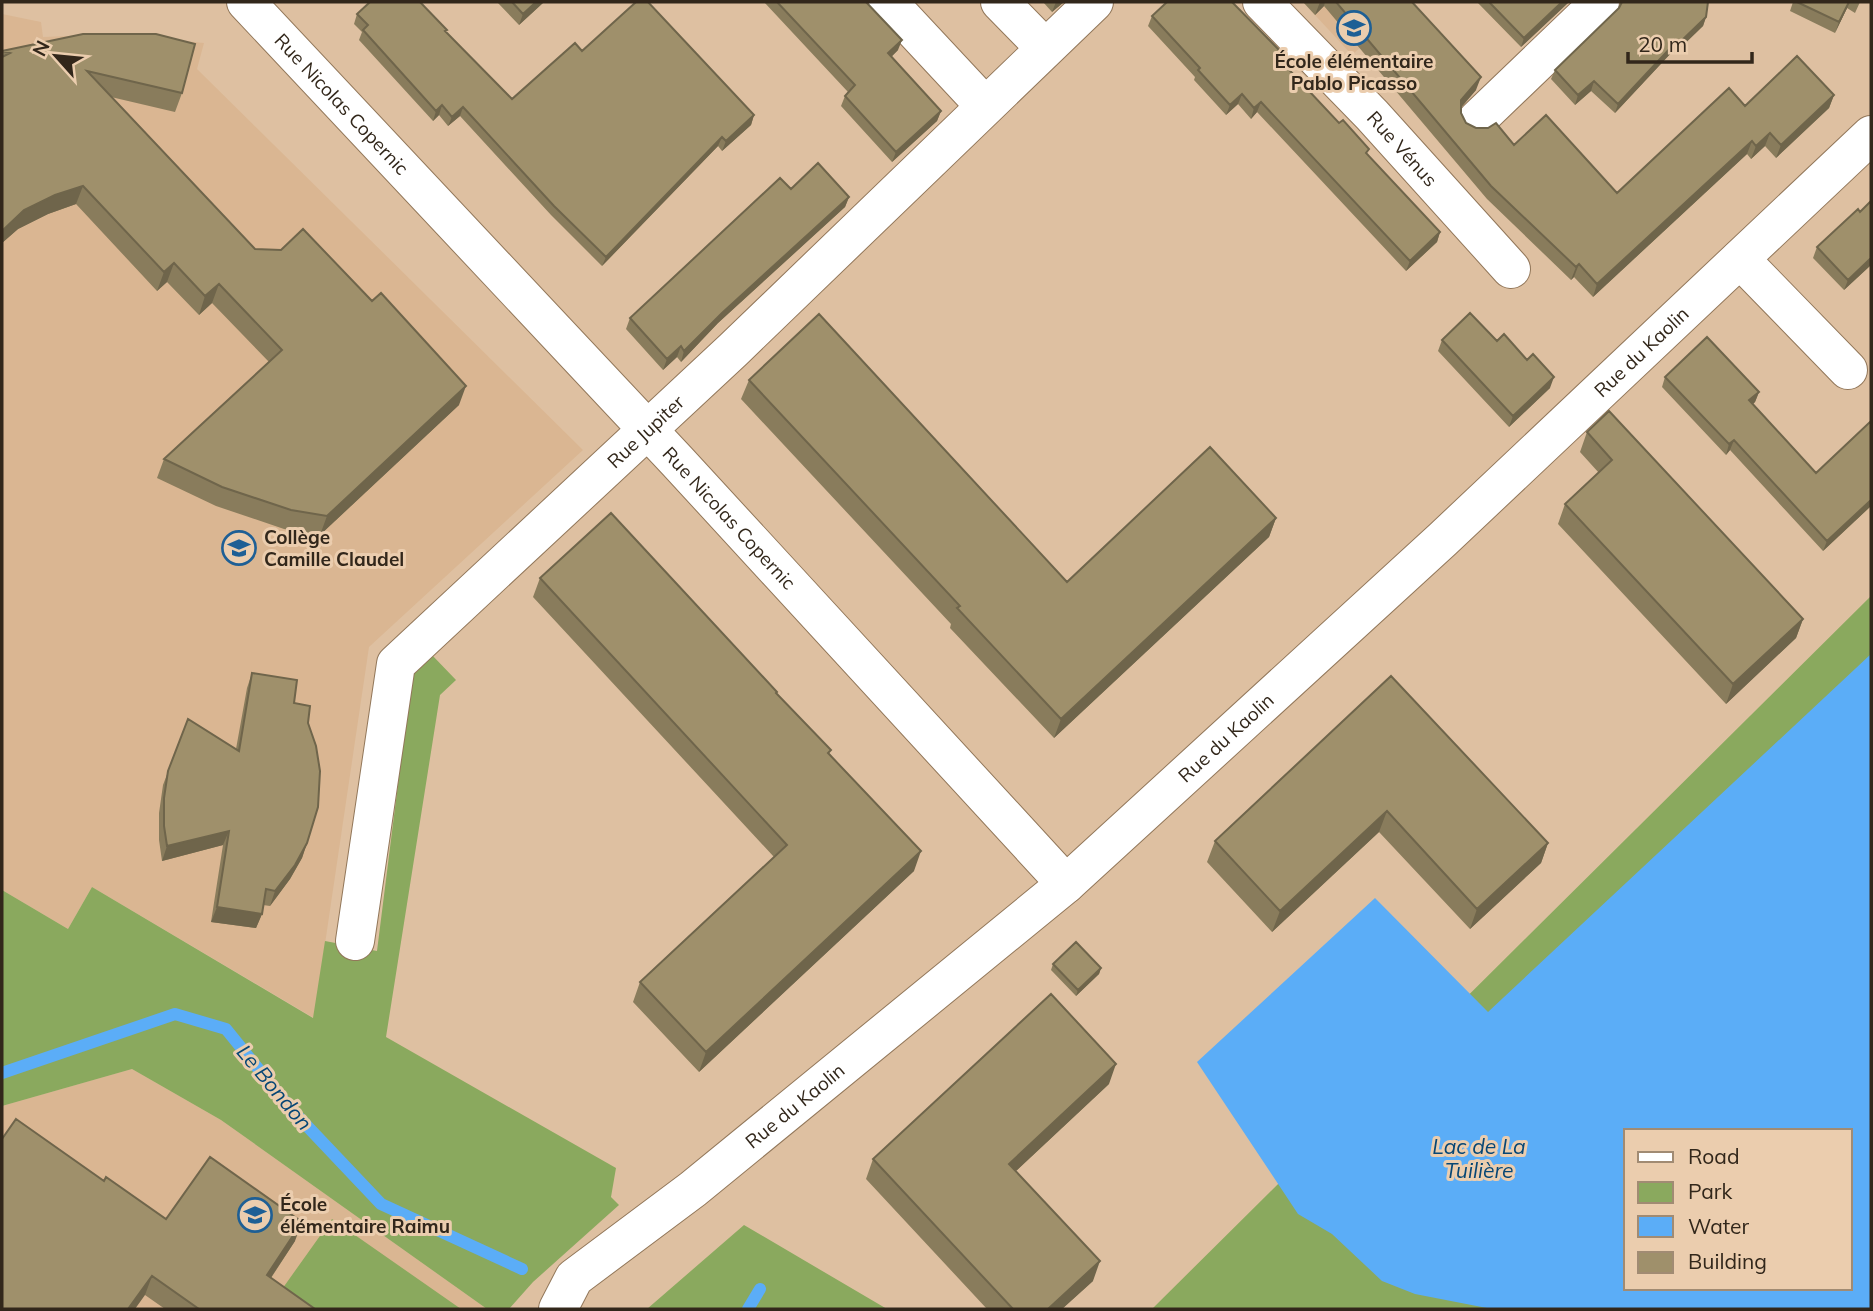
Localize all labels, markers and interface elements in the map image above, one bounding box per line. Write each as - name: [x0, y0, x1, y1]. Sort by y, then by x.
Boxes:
- school or university icon: École élémentaire Pablo Picasso: [1335, 9, 1373, 47]
- north arrow: [21, 21, 91, 91]
- scale bar: [1628, 21, 1752, 65]
- street label: Rue Nicolas Copernic: [270, 28, 414, 180]
- text: 20 m: [1638, 31, 1687, 57]
- text: N: [27, 36, 55, 60]
- place label: École élémentaire Pablo Picasso: [1275, 49, 1433, 95]
- street label: Rue Vénus: [1362, 106, 1443, 191]
- street label: Rue du Kaolin: [1589, 301, 1694, 402]
- street label: Rue Jupiter: [602, 390, 689, 473]
- street label: Rue Nicolas Copernic: [658, 442, 801, 594]
- place label: Collège Camille Claudel: [264, 525, 404, 571]
- school or university icon: Collège Camille Claudel: [220, 529, 258, 567]
- street label: Rue du Kaolin: [1173, 688, 1279, 788]
- water label: Le Bondon: [232, 1039, 318, 1135]
- street label: Rue du Kaolin: [740, 1058, 849, 1153]
- legend: [1624, 1129, 1852, 1290]
- water label: Lac de La Tuilière: [1432, 1133, 1526, 1183]
- text: Road: [1688, 1143, 1739, 1169]
- text: Park: [1688, 1178, 1732, 1204]
- place label: École élémentaire Raimu: [280, 1192, 450, 1238]
- school or university icon: École élémentaire Raimu: [236, 1196, 274, 1234]
- text: Water: [1688, 1213, 1749, 1239]
- text: Building: [1688, 1248, 1767, 1274]

